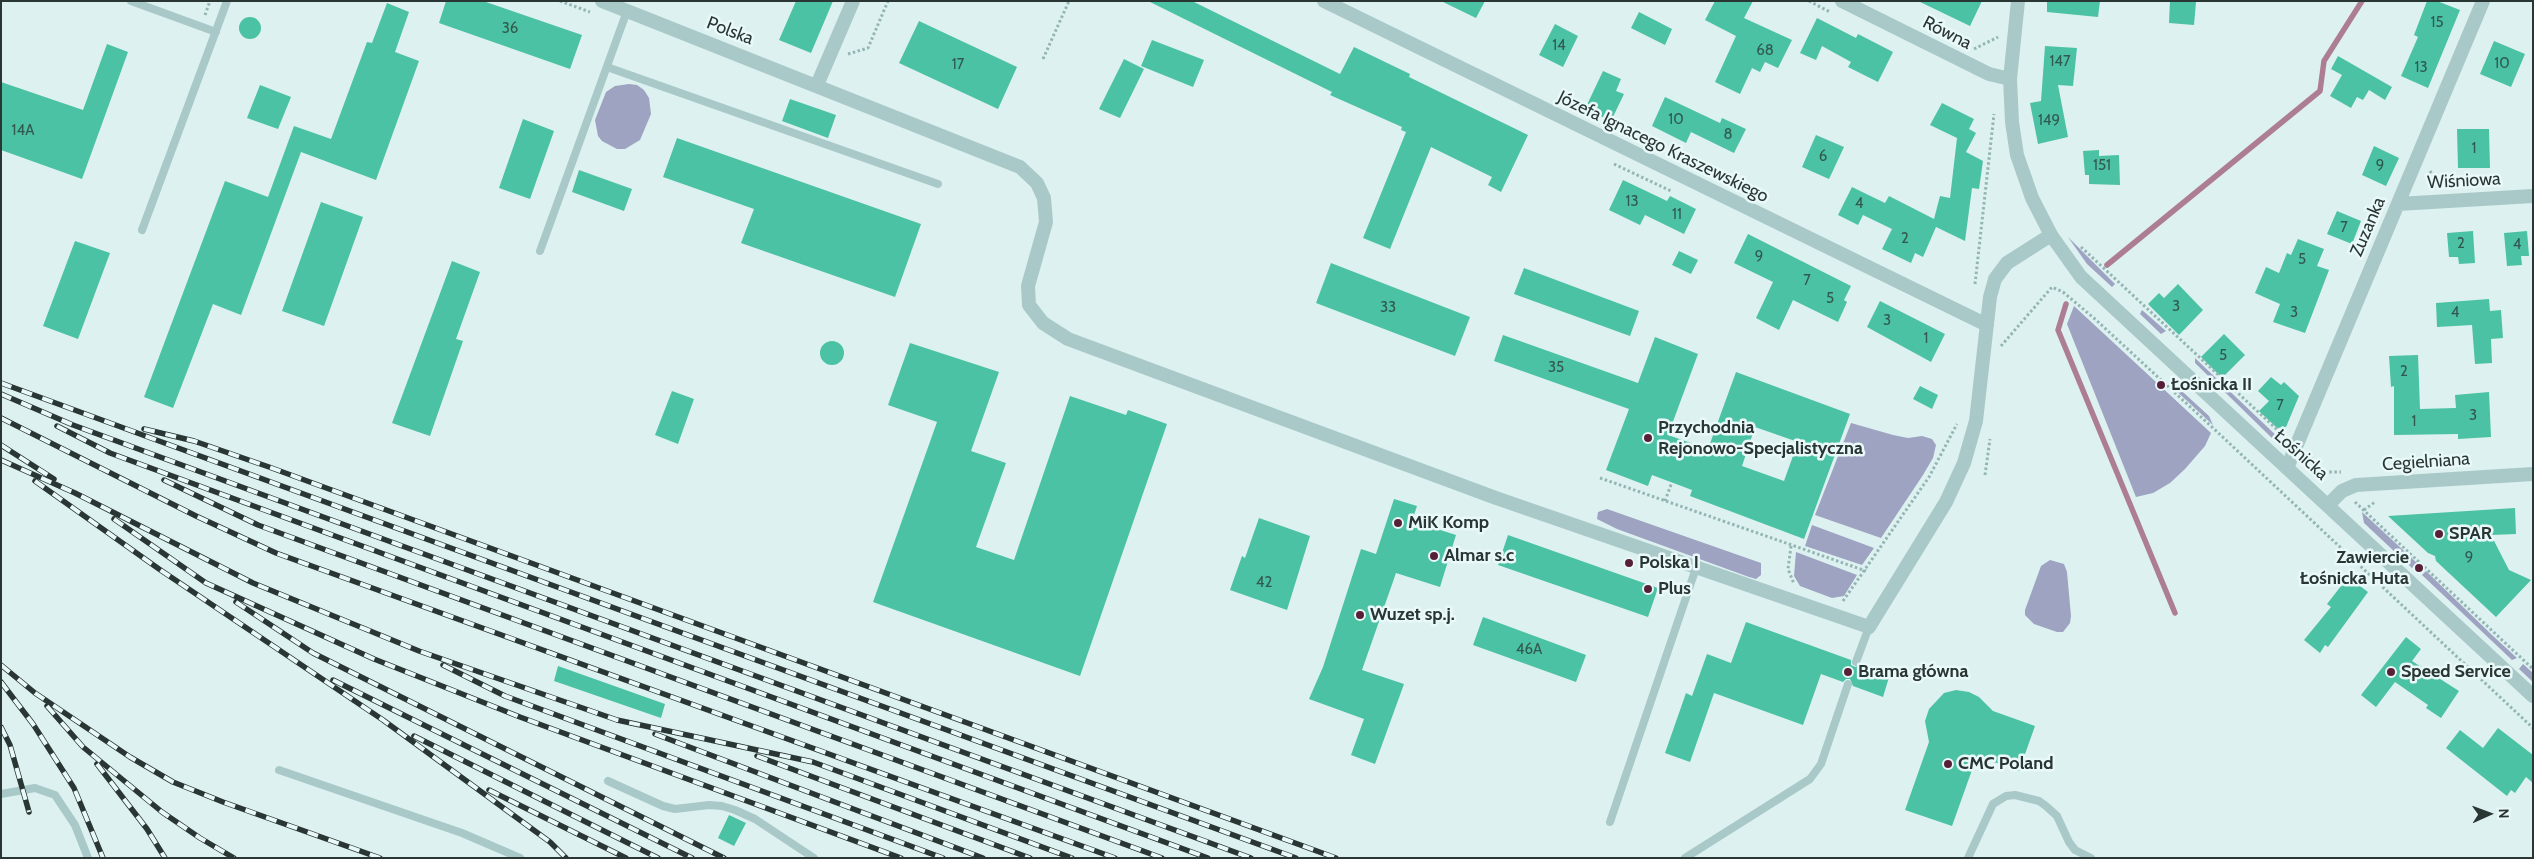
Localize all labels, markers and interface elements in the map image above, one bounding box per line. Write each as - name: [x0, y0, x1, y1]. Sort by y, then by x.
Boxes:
- street label: Polska: [704, 12, 756, 50]
- street label: Równa: [1919, 12, 1975, 54]
- house number: 15: [2430, 14, 2444, 32]
- house number: 36: [502, 20, 518, 38]
- house number: 14: [1552, 37, 1566, 55]
- house number: 68: [1756, 42, 1774, 60]
- house number: 147: [2049, 53, 2071, 71]
- house number: 10: [2494, 55, 2510, 73]
- house number: 17: [952, 56, 964, 74]
- house number: 13: [2414, 59, 2428, 77]
- street label: Józefa Ignacego Kraszewskiego: [1554, 86, 1772, 208]
- house number: 10: [1668, 111, 1684, 129]
- house number: 149: [2038, 112, 2060, 130]
- house number: 14A: [12, 122, 34, 140]
- house number: 8: [1723, 126, 1733, 144]
- house number: 1: [2472, 140, 2476, 158]
- house number: 6: [1819, 148, 1827, 166]
- house number: 151: [2093, 157, 2111, 175]
- house number: 9: [2376, 157, 2384, 175]
- street label: Wiśniowa: [2427, 168, 2501, 194]
- house number: 13: [1625, 193, 1639, 211]
- street label: Zuzanka: [2346, 194, 2390, 260]
- house number: 4: [1855, 195, 1863, 213]
- house number: 11: [1672, 206, 1682, 224]
- house number: 7: [2340, 219, 2348, 237]
- house number: 2: [1901, 230, 1909, 248]
- house number: 2: [2457, 235, 2465, 253]
- house number: 4: [2513, 236, 2521, 254]
- house number: 9: [1755, 248, 1763, 266]
- house number: 5: [2298, 251, 2306, 269]
- house number: 7: [1803, 272, 1811, 290]
- house number: 5: [1826, 290, 1834, 308]
- house number: 3: [2172, 298, 2180, 316]
- house number: 33: [1380, 299, 1396, 317]
- house number: 3: [2290, 304, 2298, 322]
- house number: 4: [2451, 304, 2459, 322]
- house number: 3: [1883, 312, 1891, 330]
- house number: 1: [1924, 330, 1928, 348]
- house number: 5: [2219, 347, 2227, 365]
- house number: 35: [1548, 359, 1564, 377]
- house number: 2: [2400, 363, 2408, 381]
- place label: Łośnicka II: [2171, 374, 2252, 396]
- marker: Łośnicka II: [2155, 379, 2167, 391]
- house number: 7: [2276, 397, 2284, 415]
- house number: 3: [2469, 407, 2477, 425]
- house number: 1: [2412, 413, 2416, 431]
- place label: Przychodnia Rejonowo-Specjalistyczna: [1658, 417, 1863, 459]
- street label: Łośnicka: [2270, 425, 2332, 485]
- marker: Przychodnia Rejonowo-Specjalistyczna: [1642, 432, 1654, 444]
- street label: Cegielniana: [2381, 448, 2471, 476]
- place label: MiK Komp: [1408, 512, 1489, 534]
- marker: MiK Komp: [1392, 517, 1404, 529]
- place label: SPAR: [2449, 523, 2492, 545]
- marker: SPAR: [2433, 528, 2445, 540]
- place label: Almar s.c: [1444, 545, 1514, 567]
- place label: Zawiercie Łośnicka Huta: [2300, 547, 2409, 590]
- house number: 9: [2465, 549, 2473, 567]
- marker: Almar s.c: [1428, 550, 1440, 562]
- place label: Polska I: [1639, 552, 1699, 574]
- marker: Polska I: [1623, 557, 1635, 569]
- marker: Zawiercie Łośnicka Huta: [2413, 562, 2425, 574]
- house number: 42: [1256, 574, 1272, 592]
- place label: Plus: [1658, 578, 1691, 600]
- marker: Plus: [1642, 583, 1654, 595]
- place label: Wuzet sp.j.: [1370, 604, 1455, 626]
- marker: Wuzet sp.j.: [1354, 609, 1366, 621]
- house number: 46A: [1516, 641, 1542, 659]
- place label: Brama główna: [1858, 661, 1968, 683]
- place label: Speed Service: [2401, 661, 2511, 683]
- marker: Brama główna: [1842, 666, 1854, 678]
- marker: Speed Service: [2385, 666, 2397, 678]
- place label: CMC Poland: [1958, 753, 2054, 775]
- marker: CMC Poland: [1942, 758, 1954, 770]
- north arrow: [2464, 789, 2514, 839]
- text: N: [2495, 808, 2513, 819]

